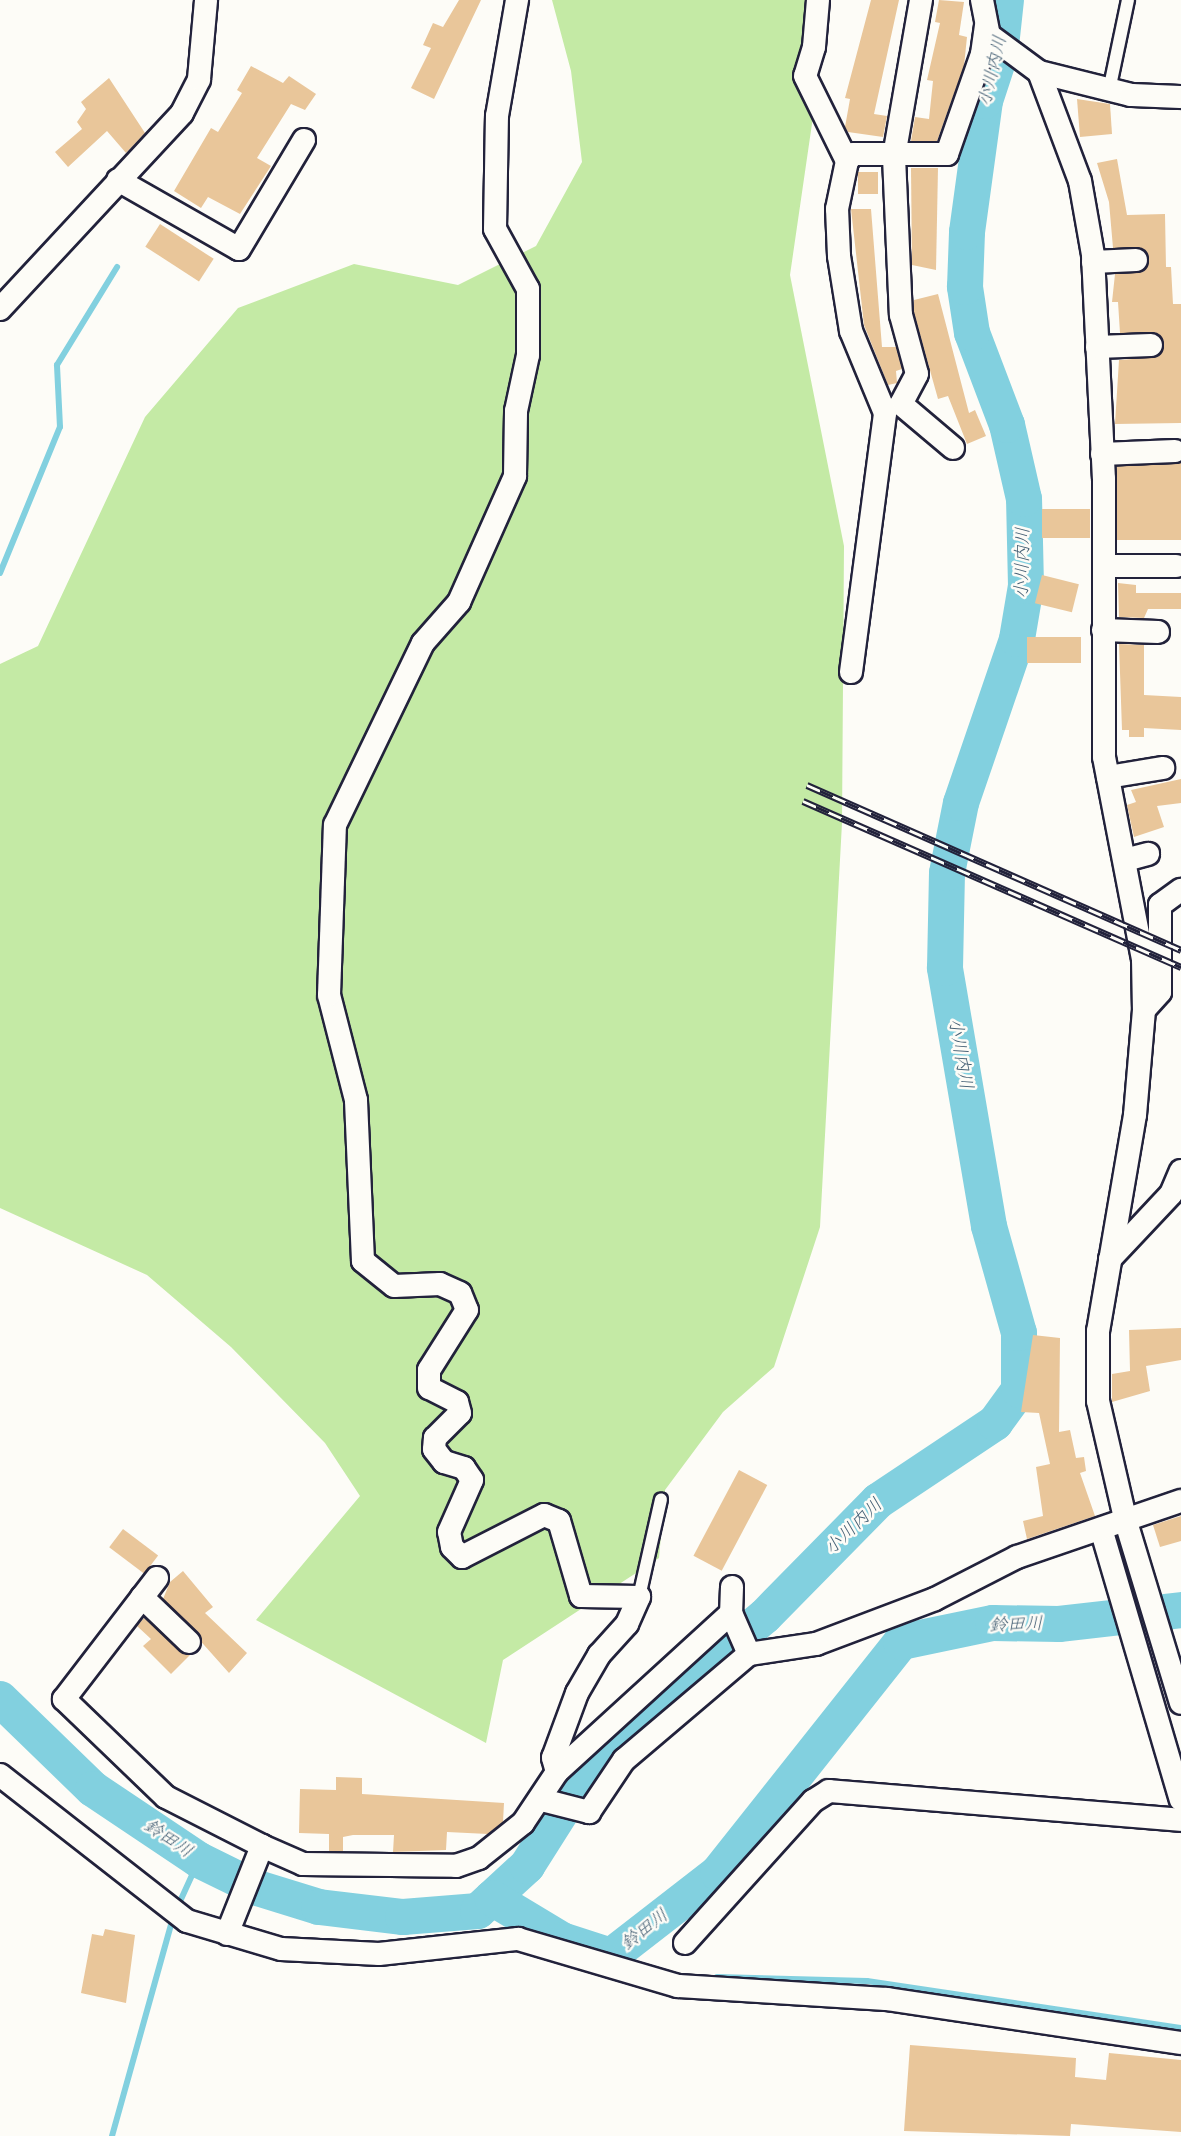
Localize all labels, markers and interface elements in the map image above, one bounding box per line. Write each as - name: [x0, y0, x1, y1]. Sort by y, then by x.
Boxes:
- water label: 小川内川: [974, 33, 1012, 109]
- water label: 小川内川: [1012, 527, 1034, 599]
- water label: 小川内川: [943, 1017, 977, 1091]
- water label: 小川内川: [821, 1494, 887, 1560]
- water label: 鈴田川: [989, 1613, 1043, 1637]
- water label: 鈴田川: [140, 1815, 196, 1863]
- water label: 鈴田川: [617, 1905, 673, 1955]

